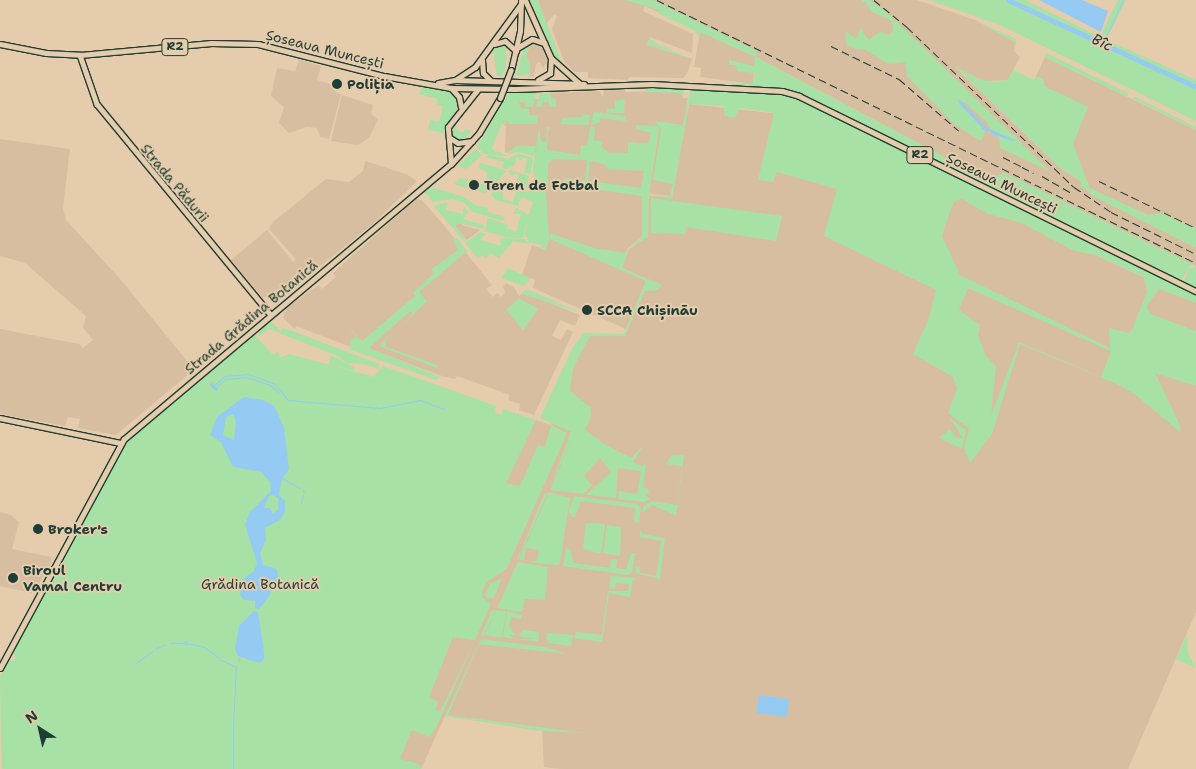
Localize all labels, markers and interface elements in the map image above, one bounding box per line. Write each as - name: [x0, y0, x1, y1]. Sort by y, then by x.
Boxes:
- street label: Șoseaua Muncești: [264, 26, 386, 72]
- water label: Bîc: [1089, 30, 1115, 56]
- road number: R2: [161, 38, 189, 56]
- place label: Poliția: [347, 76, 394, 92]
- marker: Poliția: [331, 78, 343, 90]
- street label: Strada Pădurii: [137, 140, 213, 226]
- road number: R2: [906, 146, 934, 164]
- street label: Șoseaua Muncești: [944, 149, 1060, 217]
- place label: Teren de Fotbal: [484, 177, 599, 193]
- marker: Teren de Fotbal: [468, 179, 480, 191]
- street label: Strada Grădina Botanică: [181, 256, 321, 378]
- place label: SCCA Chișinău: [597, 302, 698, 318]
- marker: SCCA Chișinău: [581, 304, 593, 316]
- place label: Broker's: [48, 521, 108, 537]
- marker: Broker's: [32, 523, 44, 535]
- place label: Biroul Vamal Centru: [23, 562, 122, 594]
- marker: Biroul Vamal Centru: [7, 572, 19, 584]
- park label: Grădina Botanică: [201, 576, 319, 592]
- north arrow: [15, 704, 65, 754]
- text: N: [22, 706, 41, 727]

